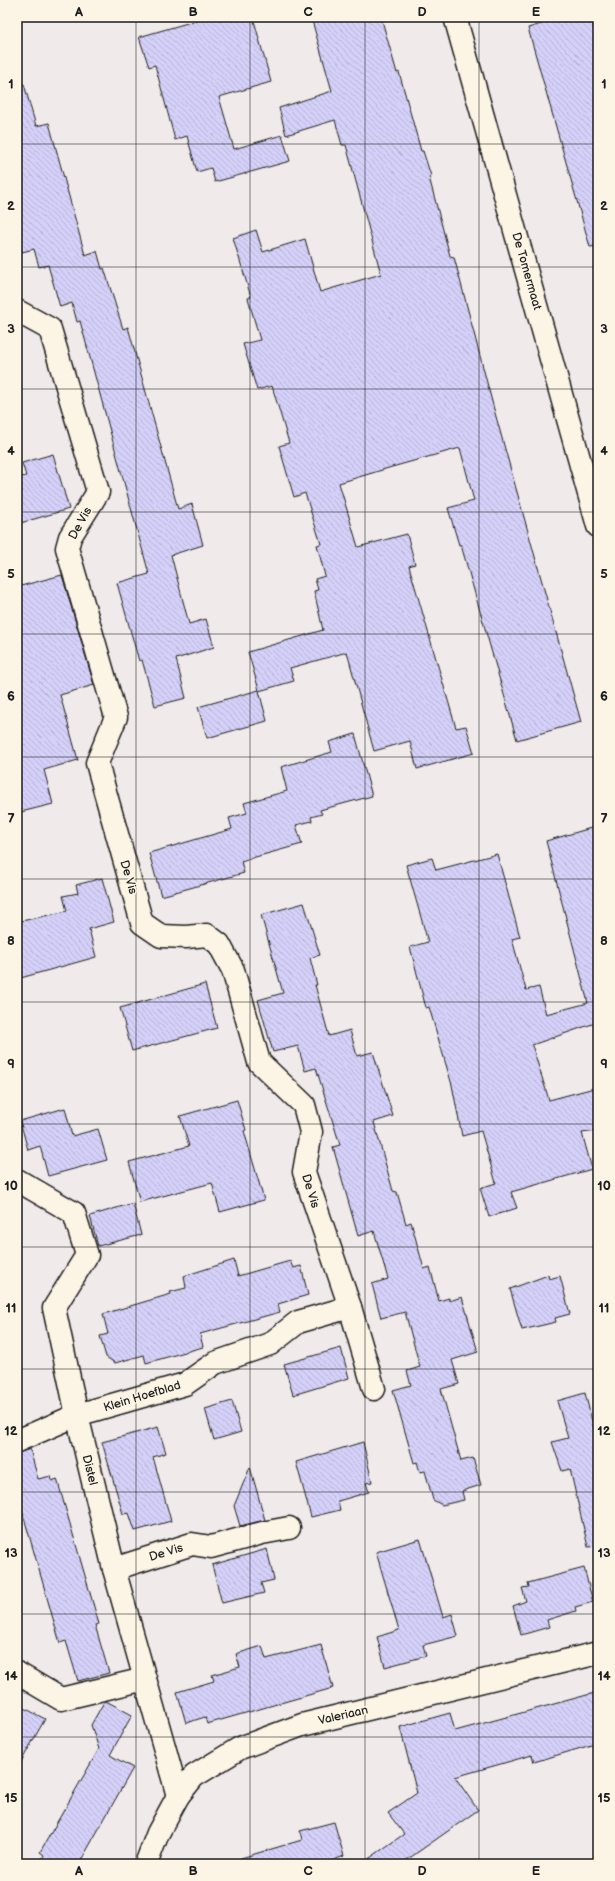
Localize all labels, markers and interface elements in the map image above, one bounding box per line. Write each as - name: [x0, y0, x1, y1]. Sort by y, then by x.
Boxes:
- text: A: [74, 4, 83, 20]
- text: B: [188, 4, 198, 20]
- text: C: [303, 4, 313, 20]
- text: D: [417, 4, 427, 20]
- text: E: [532, 4, 541, 20]
- text: 1: [8, 76, 14, 92]
- text: 1: [601, 76, 607, 92]
- text: 2: [7, 198, 15, 214]
- text: 2: [600, 198, 608, 214]
- street label: De Tomermaat: [508, 231, 545, 312]
- text: 3: [7, 321, 15, 337]
- text: 3: [600, 321, 608, 337]
- text: 4: [7, 443, 15, 459]
- text: 4: [600, 443, 608, 459]
- street label: De Vis: [65, 504, 95, 542]
- text: 5: [7, 566, 15, 582]
- text: 5: [600, 566, 608, 582]
- text: 6: [7, 688, 15, 704]
- text: 6: [600, 688, 608, 704]
- text: 7: [7, 811, 15, 827]
- text: 7: [600, 811, 608, 827]
- street label: De Vis: [117, 858, 141, 896]
- text: 8: [7, 933, 15, 949]
- text: 8: [600, 933, 608, 949]
- text: 9: [7, 1056, 15, 1072]
- text: 9: [600, 1056, 608, 1072]
- street label: De Vis: [298, 1172, 323, 1210]
- text: 10: [4, 1178, 18, 1194]
- text: 10: [597, 1178, 611, 1194]
- text: 11: [6, 1300, 16, 1316]
- text: 11: [599, 1300, 609, 1316]
- street label: Klein Hoefblad: [102, 1378, 183, 1415]
- text: 12: [4, 1423, 18, 1439]
- text: 12: [597, 1423, 611, 1439]
- street label: Distel: [79, 1453, 100, 1487]
- street label: De Vis: [147, 1540, 185, 1565]
- text: 13: [4, 1545, 18, 1561]
- text: 13: [597, 1545, 611, 1561]
- text: 14: [4, 1668, 18, 1684]
- text: 14: [597, 1668, 611, 1684]
- street label: Valeriaan: [317, 1702, 370, 1728]
- text: 15: [5, 1790, 18, 1806]
- text: 15: [598, 1790, 611, 1806]
- text: A: [74, 1863, 83, 1879]
- text: B: [188, 1863, 198, 1879]
- text: C: [303, 1863, 313, 1879]
- text: D: [417, 1863, 427, 1879]
- text: E: [532, 1863, 541, 1879]

